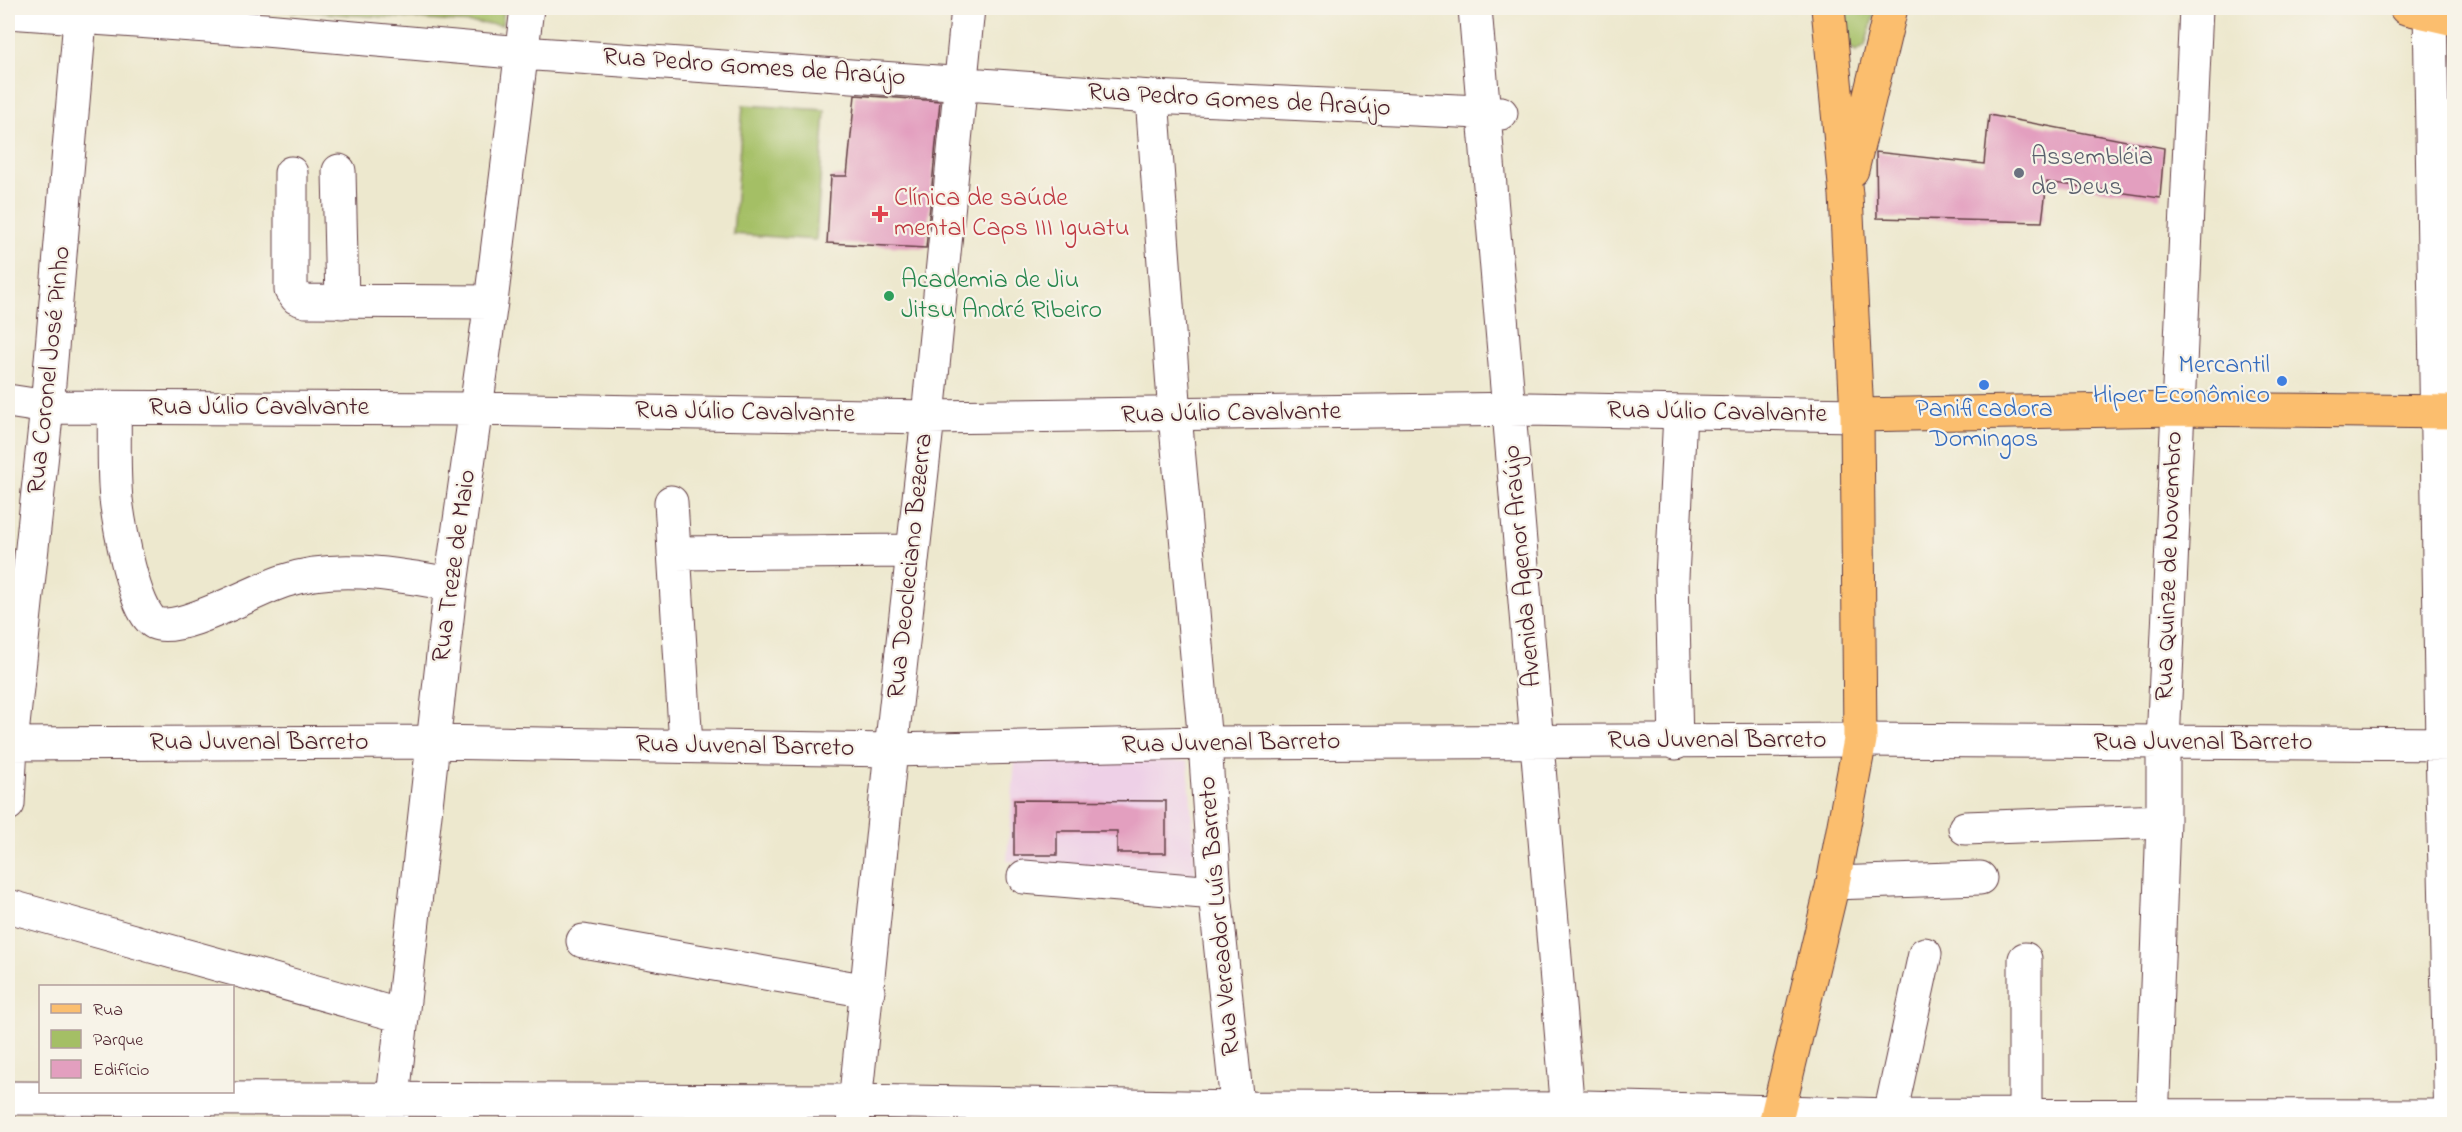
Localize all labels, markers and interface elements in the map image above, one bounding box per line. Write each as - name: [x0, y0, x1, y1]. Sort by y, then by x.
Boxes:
- street label: Rua Pedro Gomes de Araújo: [601, 38, 907, 98]
- street label: Rua Pedro Gomes de Araújo: [1087, 74, 1391, 128]
- place label: Assembléia de Deus: [2031, 139, 2153, 207]
- marker: Assembléia de Deus: [2012, 166, 2026, 180]
- place label: Clínica de saúde mental Caps III Iguatu: [894, 180, 1129, 248]
- marker: Clínica de saúde mental Caps III Iguatu: [871, 205, 889, 223]
- street label: Rua Coronel José Pinho: [18, 244, 82, 496]
- place label: Academia de Jiu Jitsu André Ribeiro: [901, 262, 1102, 330]
- marker: Academia de Jiu Jitsu André Ribeiro: [882, 289, 896, 303]
- place label: Mercantil Hiper Econômico: [2093, 347, 2270, 415]
- marker: Mercantil Hiper Econômico: [2275, 374, 2289, 388]
- marker: Panificadora Domingos: [1977, 378, 1991, 392]
- street label: Rua Júlio Cavalvante: [149, 389, 369, 427]
- place label: Panificadora Domingos: [1915, 391, 2053, 459]
- street label: Rua Júlio Cavalvante: [635, 392, 856, 434]
- street label: Rua Júlio Cavalvante: [1607, 392, 1828, 434]
- street label: Rua Júlio Cavalvante: [1121, 393, 1342, 435]
- street label: Rua Quinze de Novembro: [2146, 431, 2194, 701]
- street label: Rua Deocleciano Bezerra: [878, 432, 944, 700]
- street label: Avenida Agenor Araújo: [1493, 443, 1553, 689]
- street label: Rua Treze de Maio: [423, 467, 487, 665]
- street label: Rua Juvenal Barreto: [1608, 722, 1826, 760]
- street label: Rua Juvenal Barreto: [1121, 723, 1341, 765]
- street label: Rua Juvenal Barreto: [150, 724, 368, 762]
- street label: Rua Juvenal Barreto: [2094, 724, 2312, 762]
- street label: Rua Juvenal Barreto: [635, 726, 855, 768]
- street label: Rua Vereador Luís Barreto: [1189, 775, 1251, 1057]
- legend: [39, 985, 234, 1093]
- text: Rua: [93, 998, 123, 1024]
- text: Parque: [93, 1028, 144, 1054]
- text: Edifício: [93, 1058, 149, 1084]

